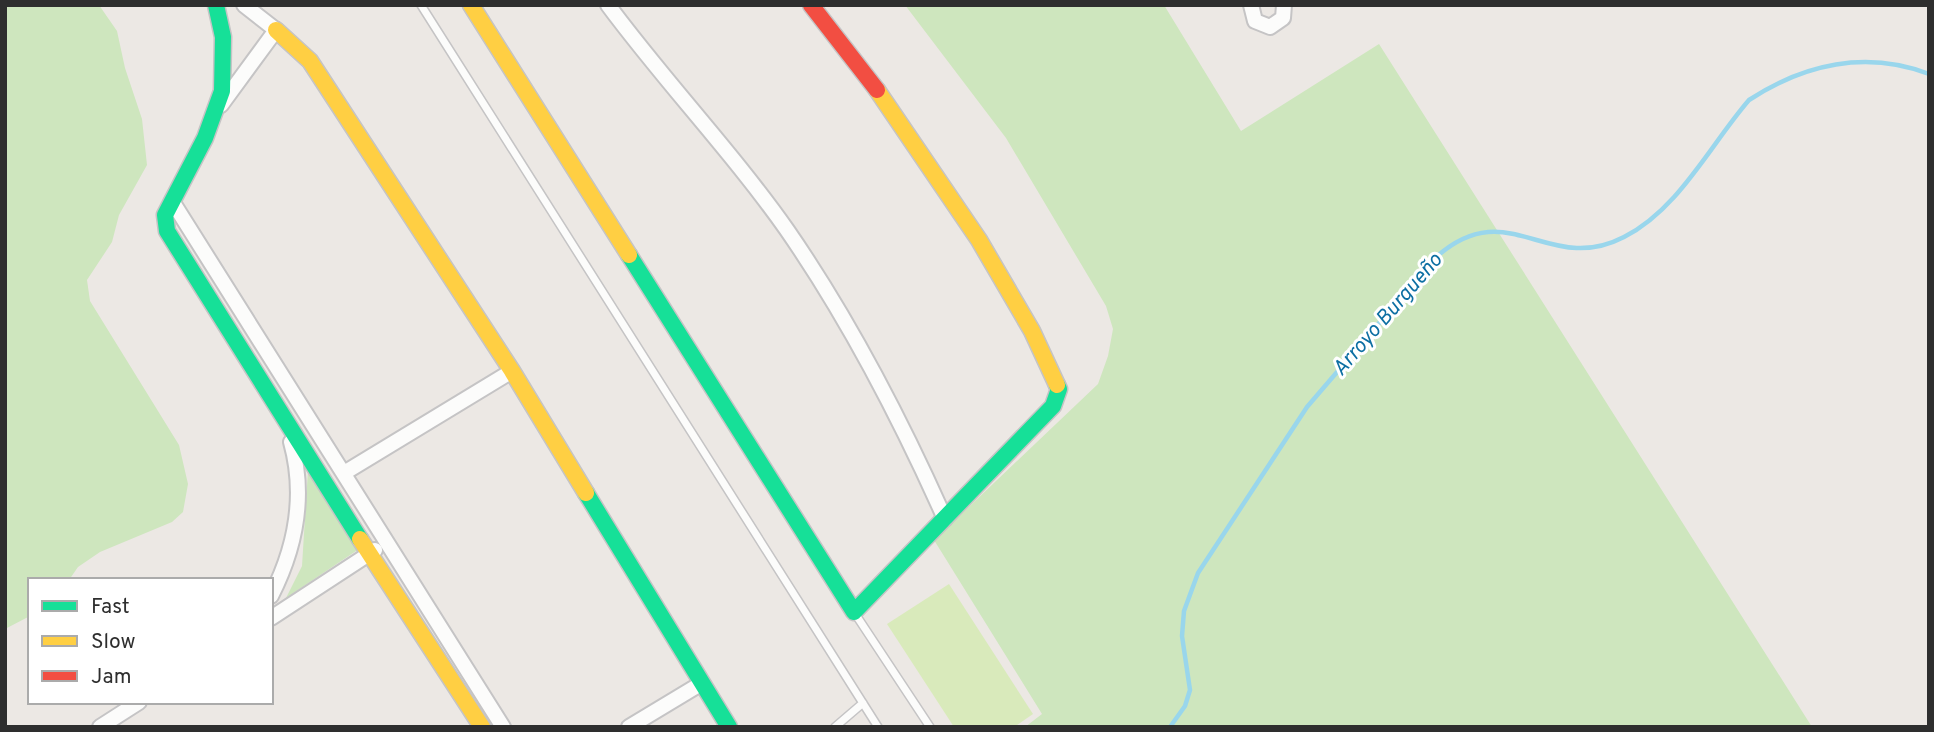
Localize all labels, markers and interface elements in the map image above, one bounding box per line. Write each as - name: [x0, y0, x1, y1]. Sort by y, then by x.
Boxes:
- water label: Arroyo Burgueño: [1327, 247, 1449, 382]
- legend: [28, 578, 273, 704]
- text: Fast: [91, 594, 130, 621]
- text: Slow: [91, 629, 136, 656]
- text: Jam: [91, 664, 132, 691]

